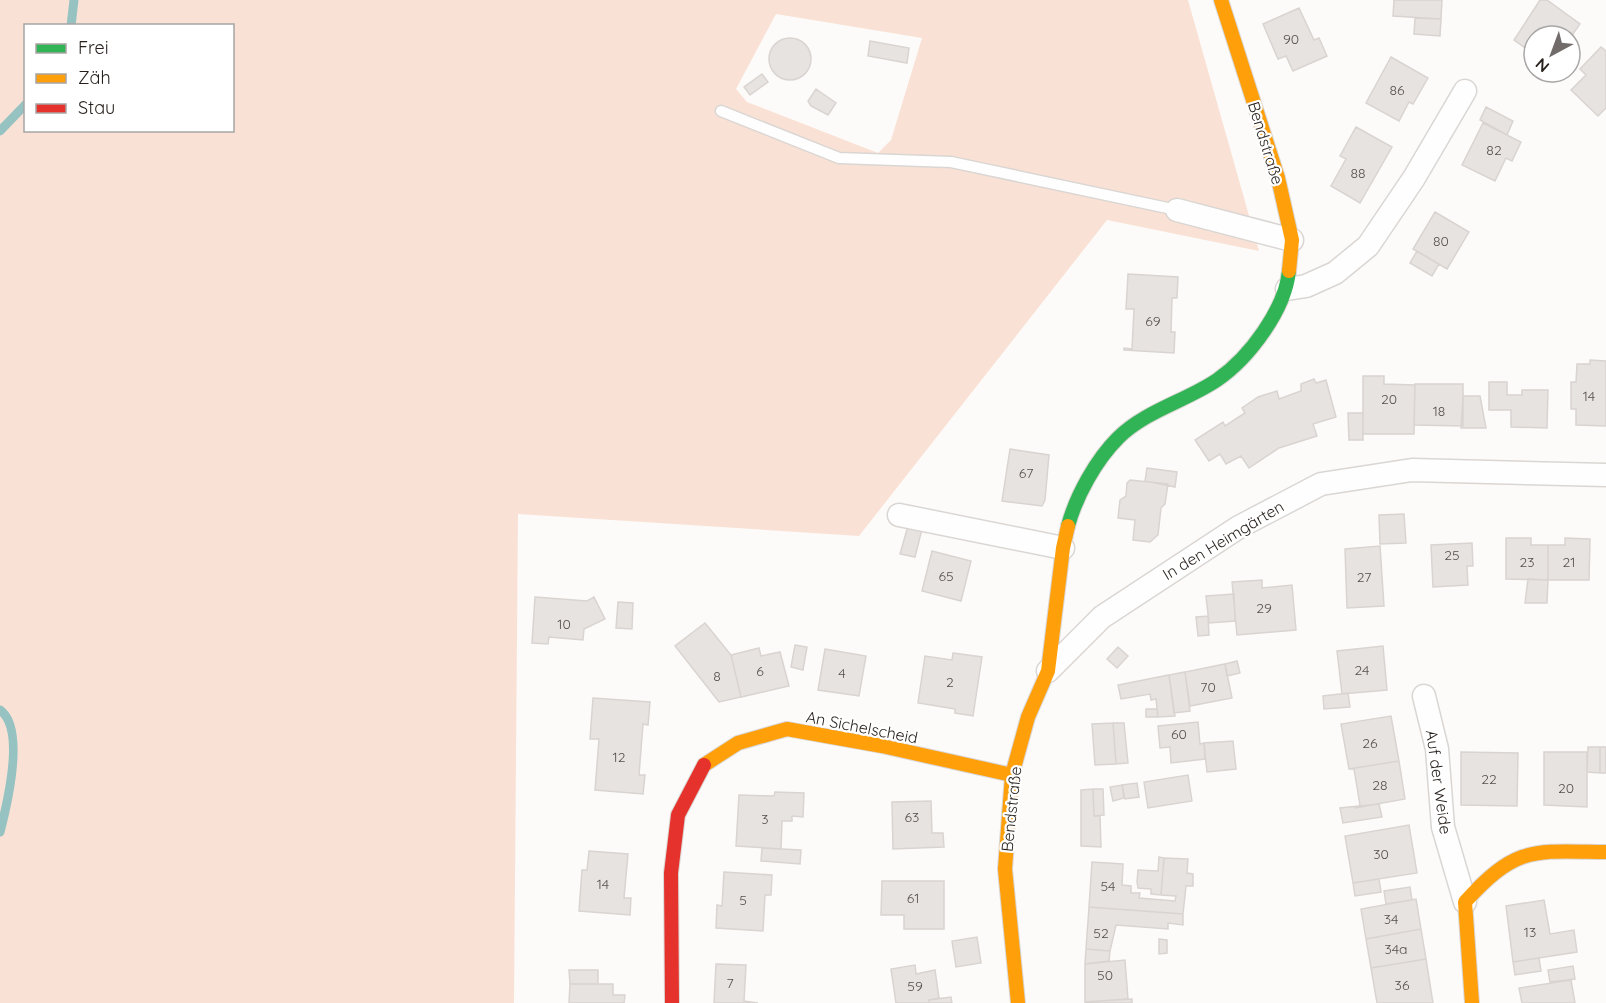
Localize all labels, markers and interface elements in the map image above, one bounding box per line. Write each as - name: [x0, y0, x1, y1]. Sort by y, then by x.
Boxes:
- legend: [24, 24, 234, 132]
- north arrow: [1522, 24, 1582, 84]
- house number: 90: [1283, 30, 1299, 48]
- text: Frei: [78, 36, 109, 59]
- text: N: [1531, 54, 1553, 77]
- text: Zäh: [78, 66, 111, 89]
- house number: 86: [1389, 81, 1405, 99]
- text: Stau: [78, 96, 115, 119]
- street label: Bendstraße: [1244, 99, 1288, 187]
- house number: 82: [1486, 141, 1502, 159]
- house number: 88: [1350, 164, 1366, 182]
- house number: 80: [1433, 232, 1449, 250]
- house number: 69: [1145, 312, 1161, 330]
- house number: 14: [1583, 387, 1595, 405]
- house number: 20: [1381, 390, 1397, 408]
- house number: 18: [1433, 402, 1445, 420]
- house number: 67: [1019, 464, 1033, 482]
- street label: In den Heimgärten: [1159, 496, 1287, 584]
- house number: 25: [1444, 546, 1460, 564]
- house number: 23: [1519, 553, 1535, 571]
- house number: 21: [1563, 553, 1575, 571]
- house number: 65: [938, 567, 954, 585]
- house number: 27: [1357, 568, 1371, 586]
- house number: 29: [1256, 599, 1272, 617]
- house number: 10: [557, 615, 571, 633]
- house number: 24: [1355, 661, 1369, 679]
- house number: 6: [756, 662, 764, 680]
- house number: 4: [838, 664, 846, 682]
- house number: 8: [713, 667, 721, 685]
- house number: 2: [946, 673, 954, 691]
- house number: 70: [1200, 678, 1216, 696]
- street label: An Sichelscheid: [804, 706, 920, 748]
- house number: 60: [1171, 725, 1187, 743]
- street label: Auf der Weide: [1422, 729, 1456, 835]
- house number: 26: [1362, 734, 1378, 752]
- house number: 12: [613, 748, 626, 766]
- street label: Bendstraße: [997, 765, 1025, 853]
- house number: 22: [1481, 770, 1497, 788]
- house number: 28: [1372, 776, 1388, 794]
- house number: 20: [1558, 779, 1574, 797]
- house number: 63: [905, 808, 919, 826]
- house number: 3: [761, 810, 769, 828]
- house number: 30: [1373, 845, 1389, 863]
- house number: 14: [597, 875, 609, 893]
- house number: 54: [1100, 877, 1116, 895]
- house number: 61: [907, 889, 919, 907]
- house number: 5: [739, 891, 747, 909]
- house number: 34: [1384, 910, 1398, 928]
- house number: 13: [1524, 923, 1536, 941]
- house number: 52: [1093, 924, 1109, 942]
- house number: 34a: [1384, 940, 1408, 958]
- house number: 50: [1097, 966, 1113, 984]
- house number: 7: [726, 974, 734, 992]
- house number: 36: [1395, 976, 1410, 994]
- house number: 59: [907, 977, 923, 995]

